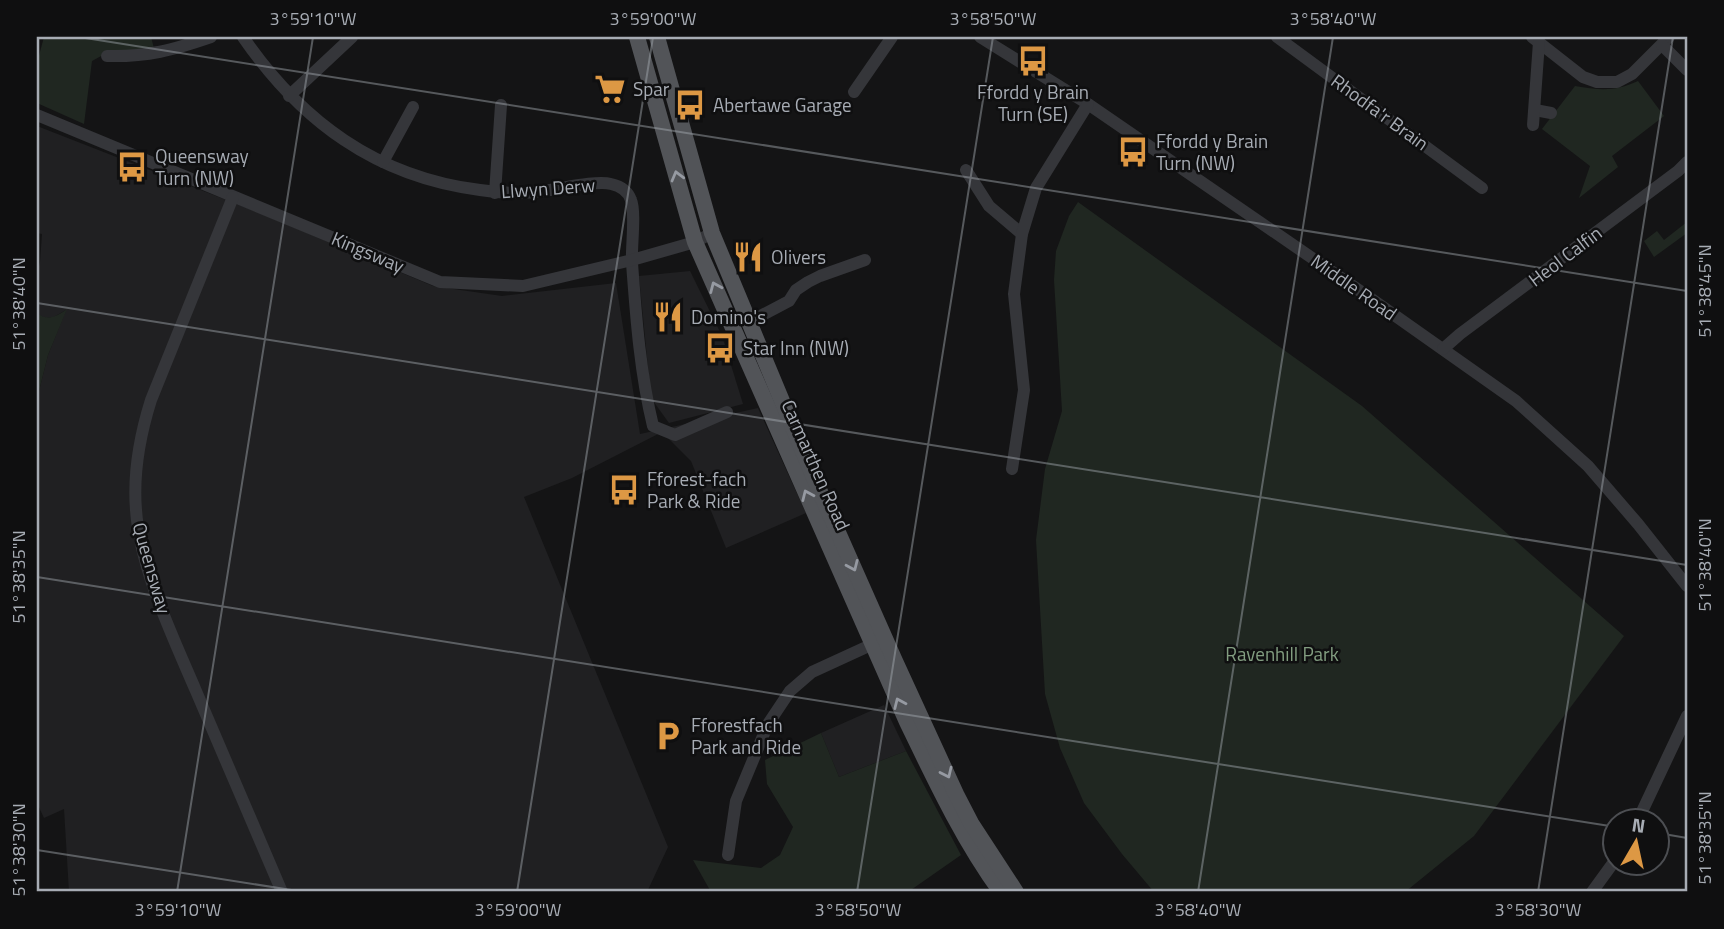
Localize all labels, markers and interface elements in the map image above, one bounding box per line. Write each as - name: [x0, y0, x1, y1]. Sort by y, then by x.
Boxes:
- text: 3°59'10"W: [270, 5, 356, 32]
- text: 3°59'00"W: [610, 5, 696, 32]
- text: 3°58'50"W: [950, 5, 1036, 32]
- text: 3°58'40"W: [1290, 5, 1376, 32]
- bus stop icon: Ffordd y Brain Turn (SE): [1016, 44, 1050, 78]
- street label: Rhodfa'r Brain: [1325, 66, 1435, 157]
- supermarket icon: Spar: [593, 72, 627, 106]
- place label: Spar: [633, 74, 670, 103]
- place label: Ffordd y Brain Turn (SE): [977, 77, 1089, 128]
- bus stop icon: Abertawe Garage: [673, 88, 707, 122]
- place label: Abertawe Garage: [713, 90, 852, 119]
- place label: Ffordd y Brain Turn (NW): [1156, 126, 1268, 177]
- bus stop icon: Ffordd y Brain Turn (NW): [1116, 135, 1150, 169]
- place label: Queensway Turn (NW): [155, 141, 249, 192]
- bus stop icon: Queensway Turn (NW): [115, 150, 149, 184]
- street label: Llwyn Derw: [500, 170, 596, 205]
- one-way arrow: [671, 170, 685, 182]
- street label: Heol Calfin: [1522, 218, 1608, 293]
- street label: Kingsway: [327, 223, 409, 280]
- restaurant icon: Olivers: [731, 240, 765, 274]
- place label: Olivers: [771, 242, 826, 271]
- text: 51°38'45"N: [1691, 244, 1718, 338]
- street label: Middle Road: [1305, 246, 1403, 327]
- text: 51°38'40"N: [5, 257, 32, 351]
- one-way arrow: [709, 282, 723, 294]
- restaurant icon: Domino's: [651, 300, 685, 334]
- place label: Domino's: [691, 302, 766, 331]
- bus stop icon: Star Inn (NW): [703, 331, 737, 365]
- place label: Star Inn (NW): [743, 333, 849, 362]
- street label: Carmarthen Road: [775, 395, 858, 535]
- place label: Fforest-fach Park & Ride: [647, 464, 746, 515]
- bus stop icon: Fforest-fach Park & Ride: [607, 473, 641, 507]
- one-way arrow: [801, 490, 815, 502]
- text: 51°38'40"N: [1691, 518, 1718, 612]
- street label: Queensway: [126, 519, 179, 617]
- text: 51°38'35"N: [5, 530, 32, 624]
- one-way arrow: [845, 559, 859, 571]
- park label: Ravenhill Park: [1225, 639, 1339, 668]
- one-way arrow: [893, 698, 907, 710]
- place label: Fforestfach Park and Ride: [691, 710, 801, 761]
- parking icon: Fforestfach Park and Ride: [651, 719, 685, 753]
- one-way arrow: [939, 766, 953, 779]
- text: 51°38'35"N: [1691, 791, 1718, 885]
- text: 51°38'30"N: [5, 803, 32, 897]
- north arrow: [1602, 806, 1672, 876]
- text: N: [1630, 809, 1648, 840]
- text: 3°59'10"W: [135, 896, 221, 923]
- text: 3°59'00"W: [475, 896, 561, 923]
- text: 3°58'50"W: [815, 896, 901, 923]
- text: 3°58'40"W: [1155, 896, 1241, 923]
- text: 3°58'30"W: [1495, 896, 1581, 923]

